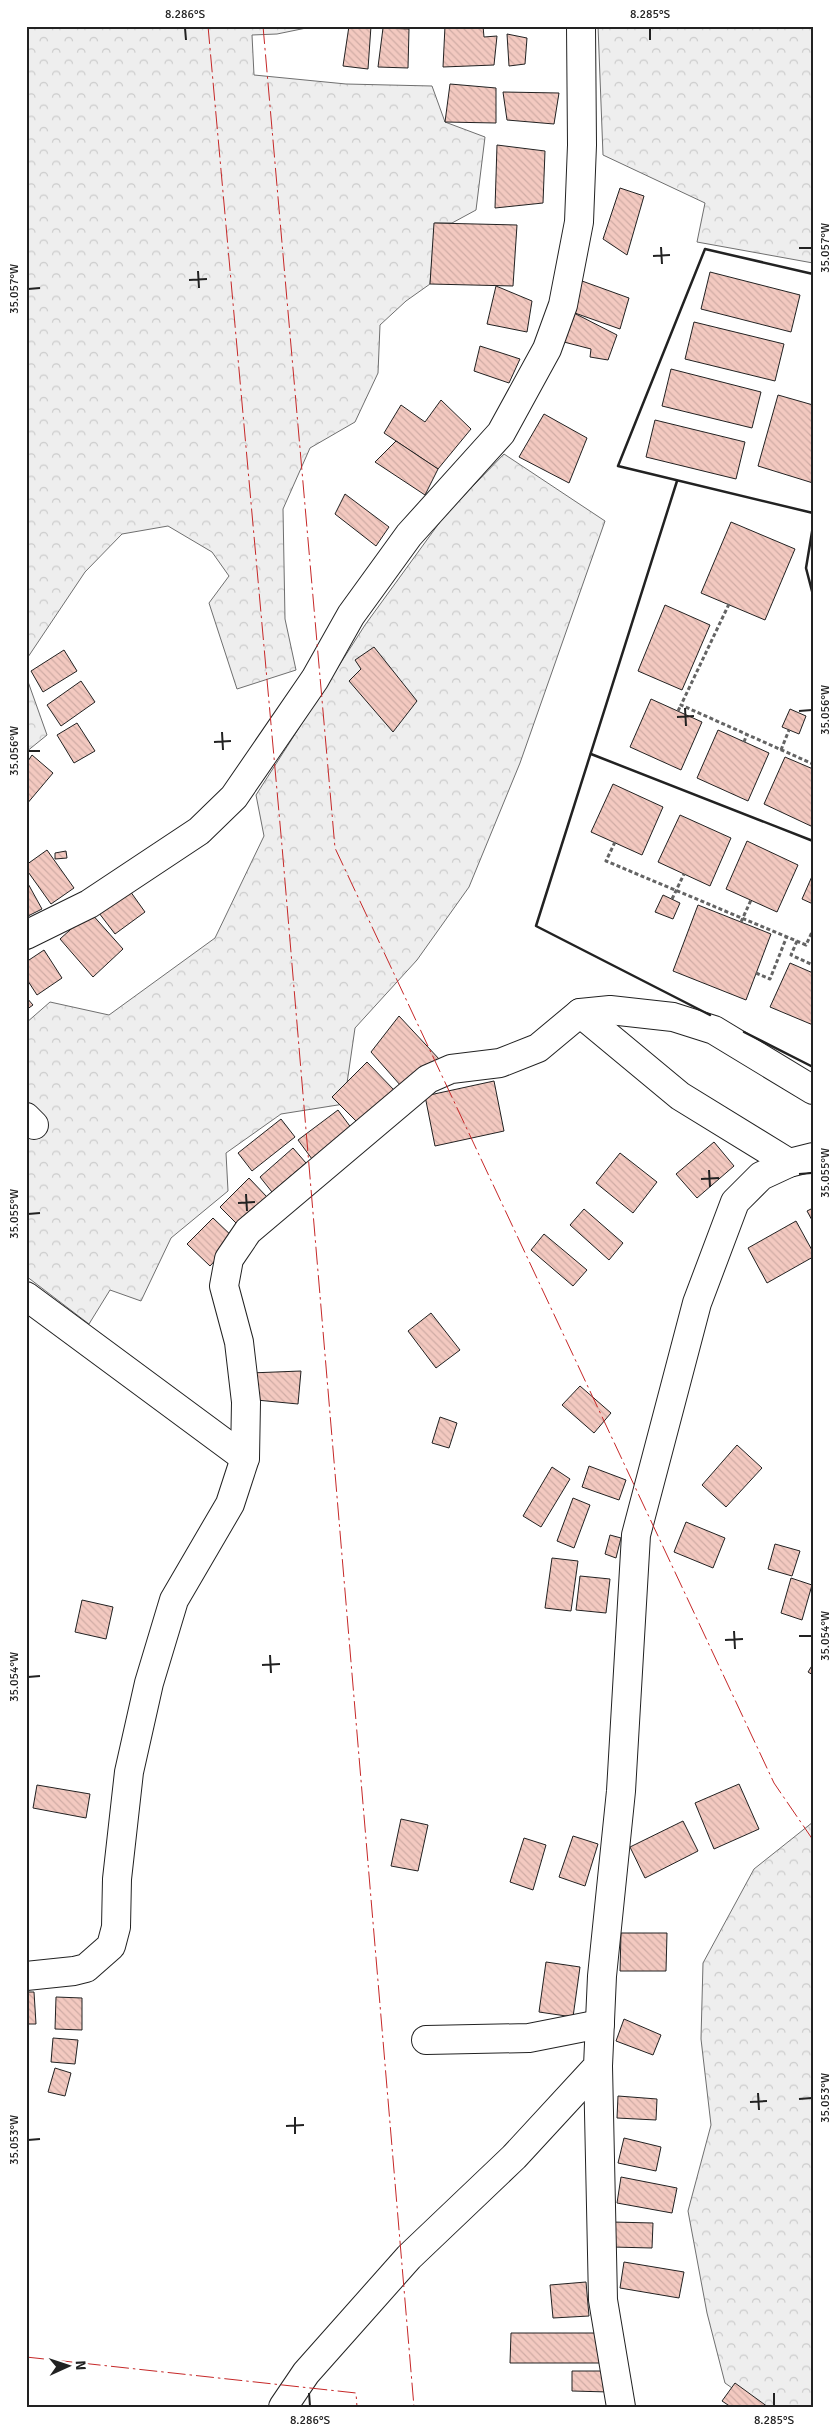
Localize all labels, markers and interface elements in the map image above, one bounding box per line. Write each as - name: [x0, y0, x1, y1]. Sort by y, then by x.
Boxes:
- text: 8.286°S: [165, 7, 205, 22]
- text: 8.285°S: [630, 7, 670, 22]
- text: 35.057°W: [818, 223, 833, 273]
- text: 35.057°W: [7, 264, 22, 314]
- text: 35.056°W: [818, 685, 833, 735]
- text: 35.056°W: [7, 726, 22, 776]
- text: 35.055°W: [818, 1148, 833, 1198]
- text: 35.055°W: [7, 1189, 22, 1239]
- text: 35.054°W: [818, 1611, 833, 1661]
- text: 35.054°W: [7, 1652, 22, 1702]
- text: 35.053°W: [818, 2073, 833, 2123]
- text: 35.053°W: [7, 2115, 22, 2165]
- north arrow: [42, 2340, 92, 2390]
- text: N: [72, 2360, 89, 2371]
- text: 8.286°S: [290, 2413, 330, 2428]
- text: 8.285°S: [754, 2413, 794, 2428]

